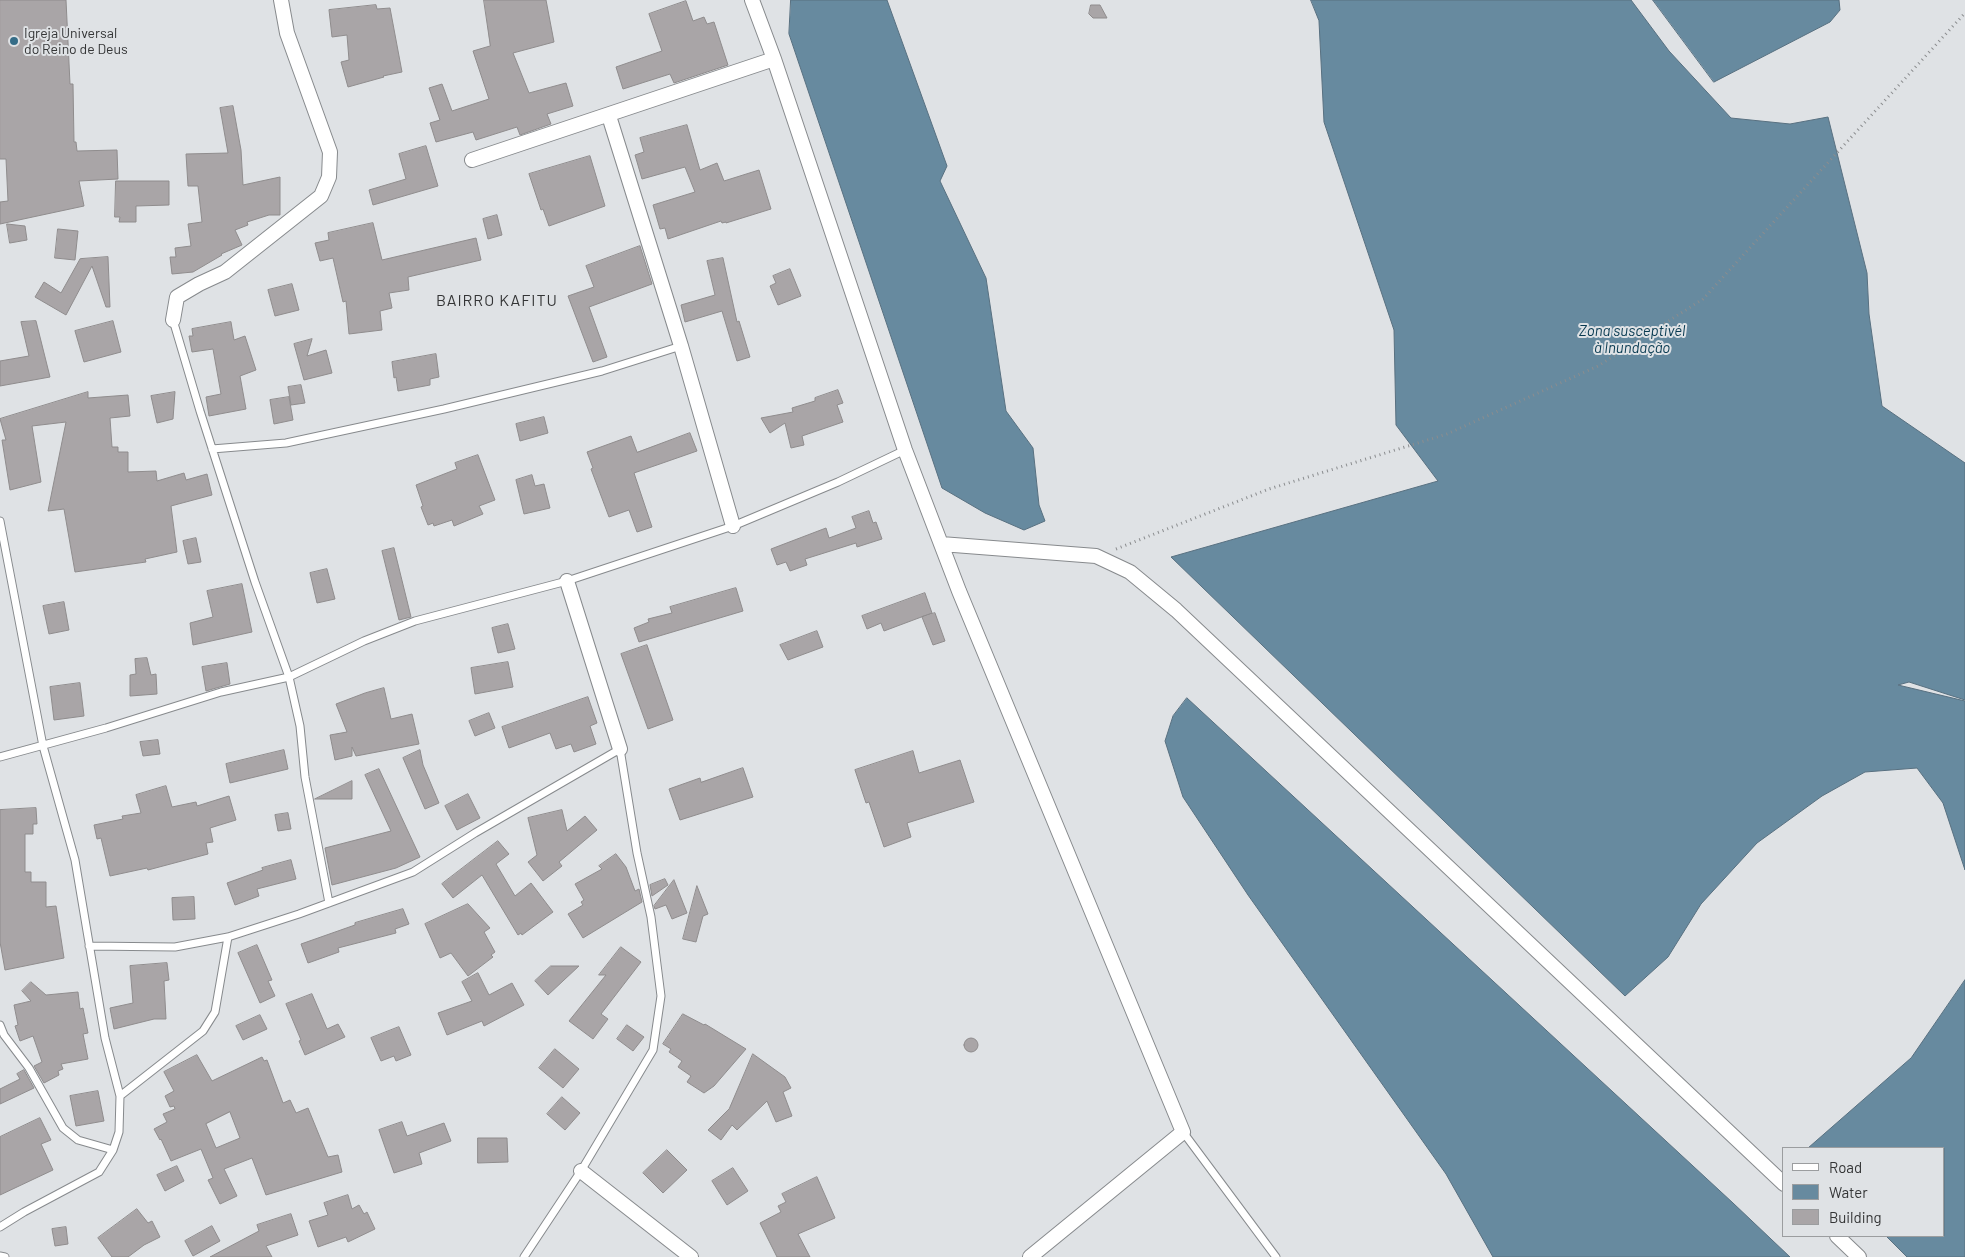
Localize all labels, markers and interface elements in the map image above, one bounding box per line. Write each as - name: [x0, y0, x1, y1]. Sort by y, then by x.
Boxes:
- place label: Igreja Universal do Reino de Deus: [24, 25, 128, 58]
- marker: Igreja Universal do Reino de Deus: [8, 35, 20, 47]
- district label: BAIRRO KAFITU: [434, 291, 560, 311]
- water label: Zona susceptivél à Inundação: [1579, 322, 1685, 357]
- legend: [1782, 1147, 1945, 1237]
- text: Road: [1829, 1158, 1862, 1176]
- text: Water: [1829, 1183, 1868, 1201]
- text: Building: [1829, 1208, 1882, 1226]

